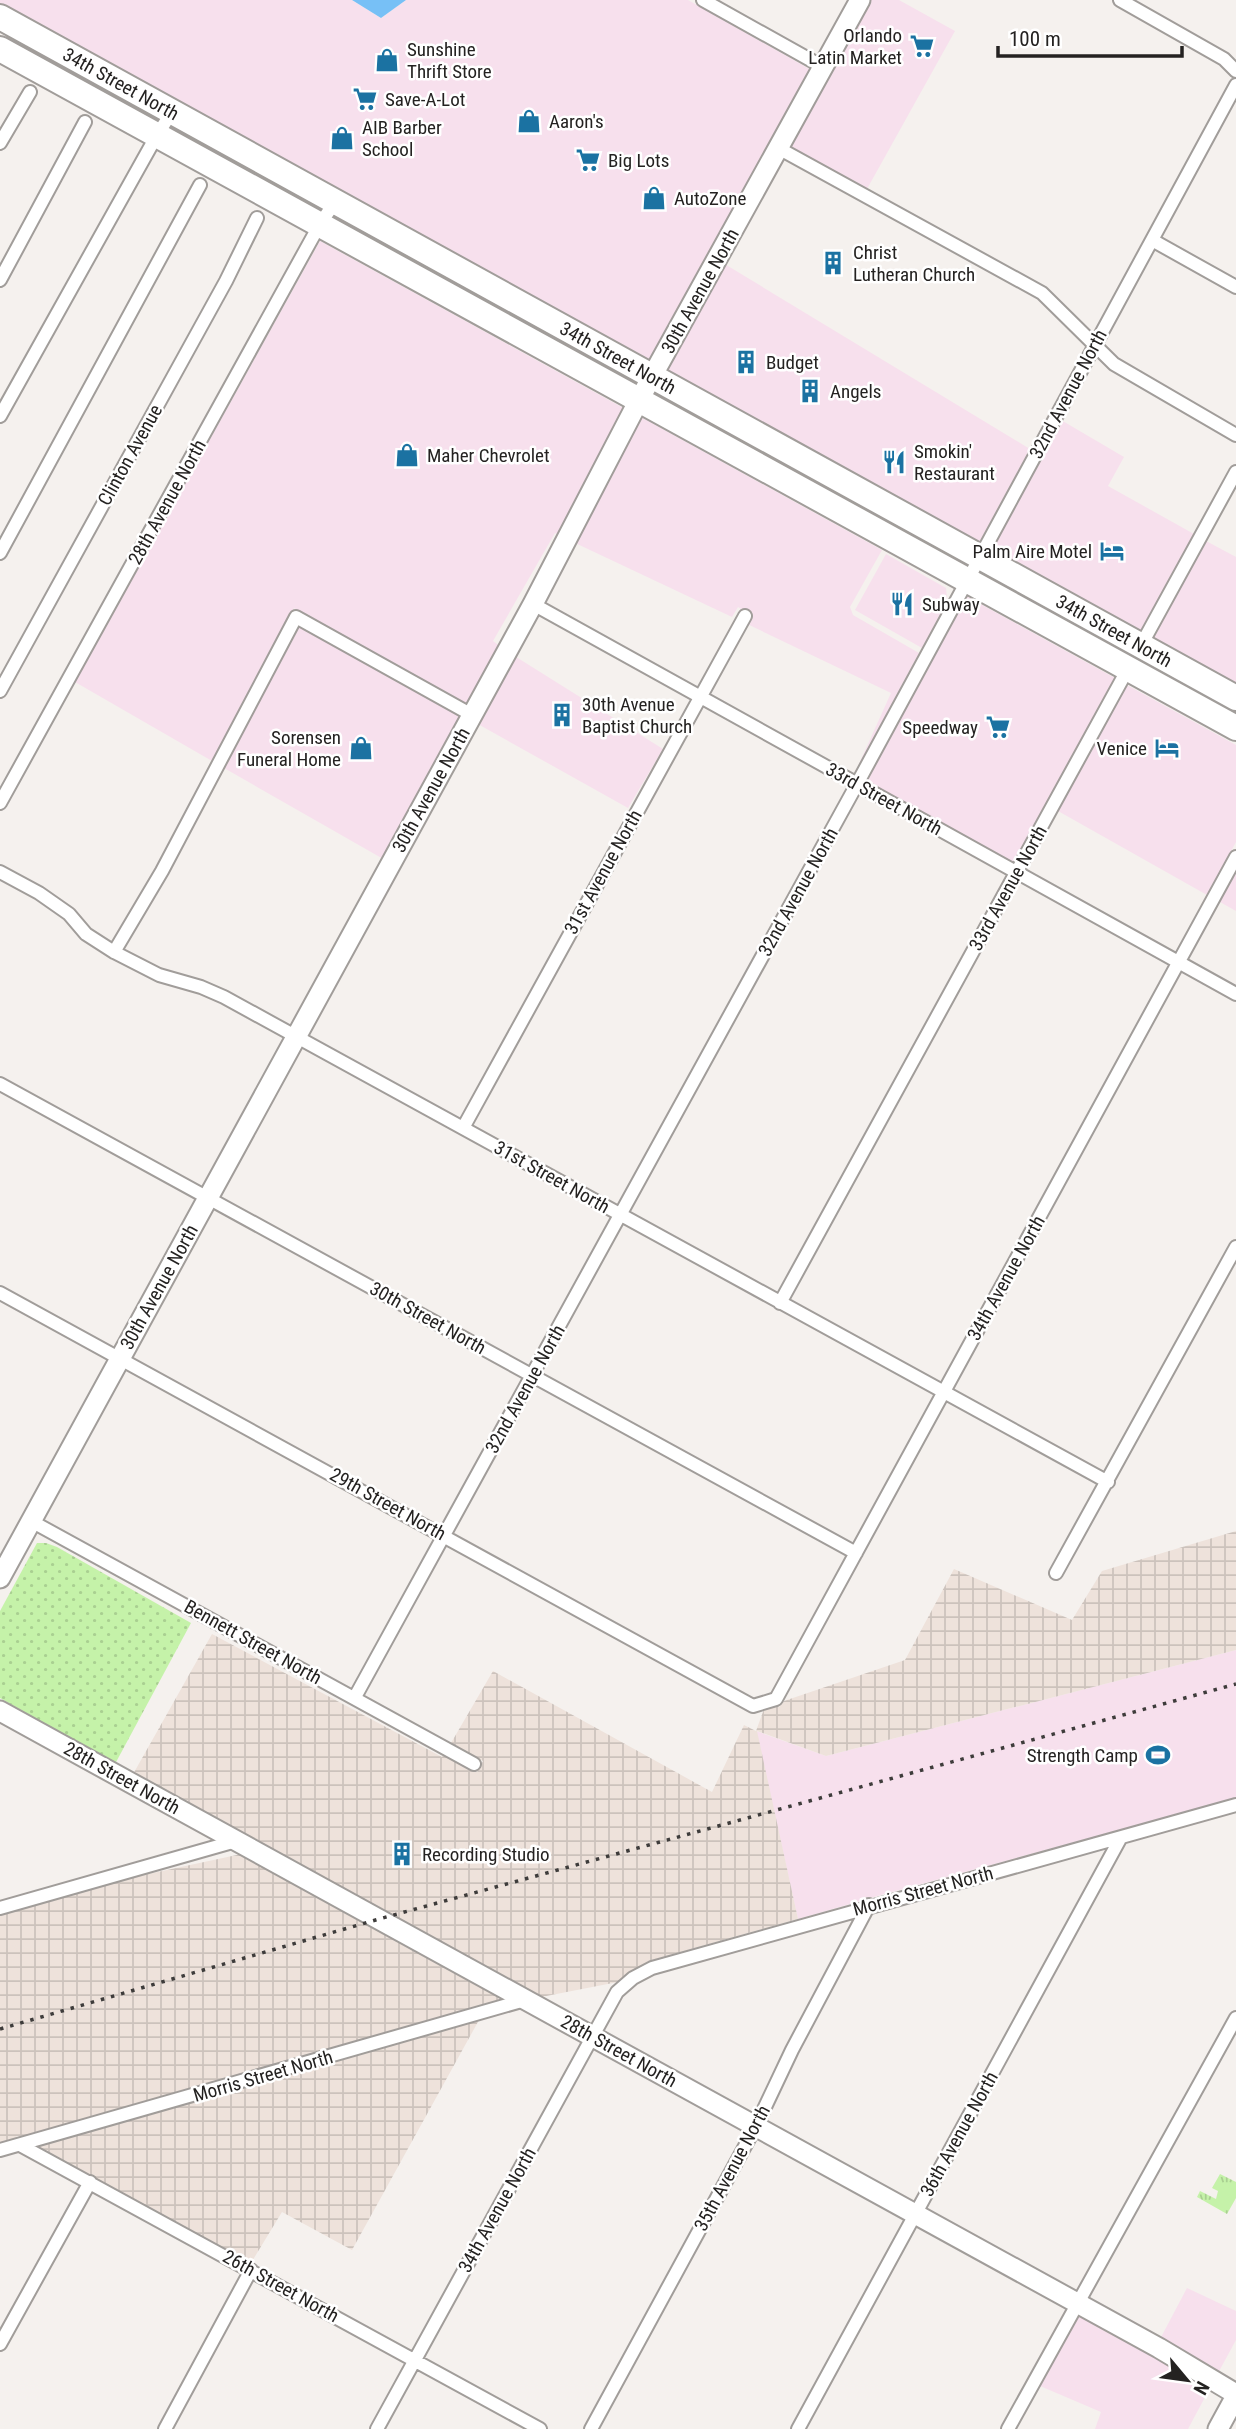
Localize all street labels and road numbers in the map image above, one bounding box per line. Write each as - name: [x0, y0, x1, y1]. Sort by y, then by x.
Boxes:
- street label: 34th Street North: [59, 43, 183, 125]
- street label: 30th Avenue North: [656, 224, 744, 358]
- street label: 34th Street North: [556, 317, 680, 399]
- street label: 32nd Avenue North: [1024, 325, 1112, 463]
- street label: Clinton Avenue: [93, 400, 167, 510]
- street label: 28th Avenue North: [123, 435, 211, 569]
- street label: 34th Street North: [1052, 590, 1176, 672]
- street label: 30th Avenue North: [387, 723, 475, 857]
- street label: 33rd Street North: [822, 758, 946, 840]
- street label: 31st Avenue North: [559, 806, 647, 938]
- street label: 33rd Avenue North: [964, 821, 1052, 955]
- street label: 32nd Avenue North: [753, 824, 843, 960]
- street label: 31st Street North: [490, 1136, 614, 1218]
- street label: 34th Avenue North: [962, 1211, 1050, 1345]
- street label: 30th Avenue North: [115, 1220, 203, 1354]
- street label: 30th Street North: [366, 1277, 490, 1359]
- street label: 32nd Avenue North: [480, 1321, 570, 1457]
- street label: 29th Street North: [326, 1463, 450, 1545]
- street label: Bennett Street North: [180, 1595, 326, 1689]
- street label: 28th Street North: [60, 1737, 184, 1819]
- street label: Morris Street North: [850, 1861, 996, 1921]
- street label: 28th Street North: [557, 2010, 681, 2092]
- street label: Morris Street North: [191, 2045, 335, 2107]
- street label: 36th Avenue North: [915, 2067, 1003, 2201]
- street label: 35th Avenue North: [689, 2101, 775, 2235]
- street label: 34th Avenue North: [453, 2143, 541, 2277]
- street label: 26th Street North: [219, 2245, 343, 2327]

